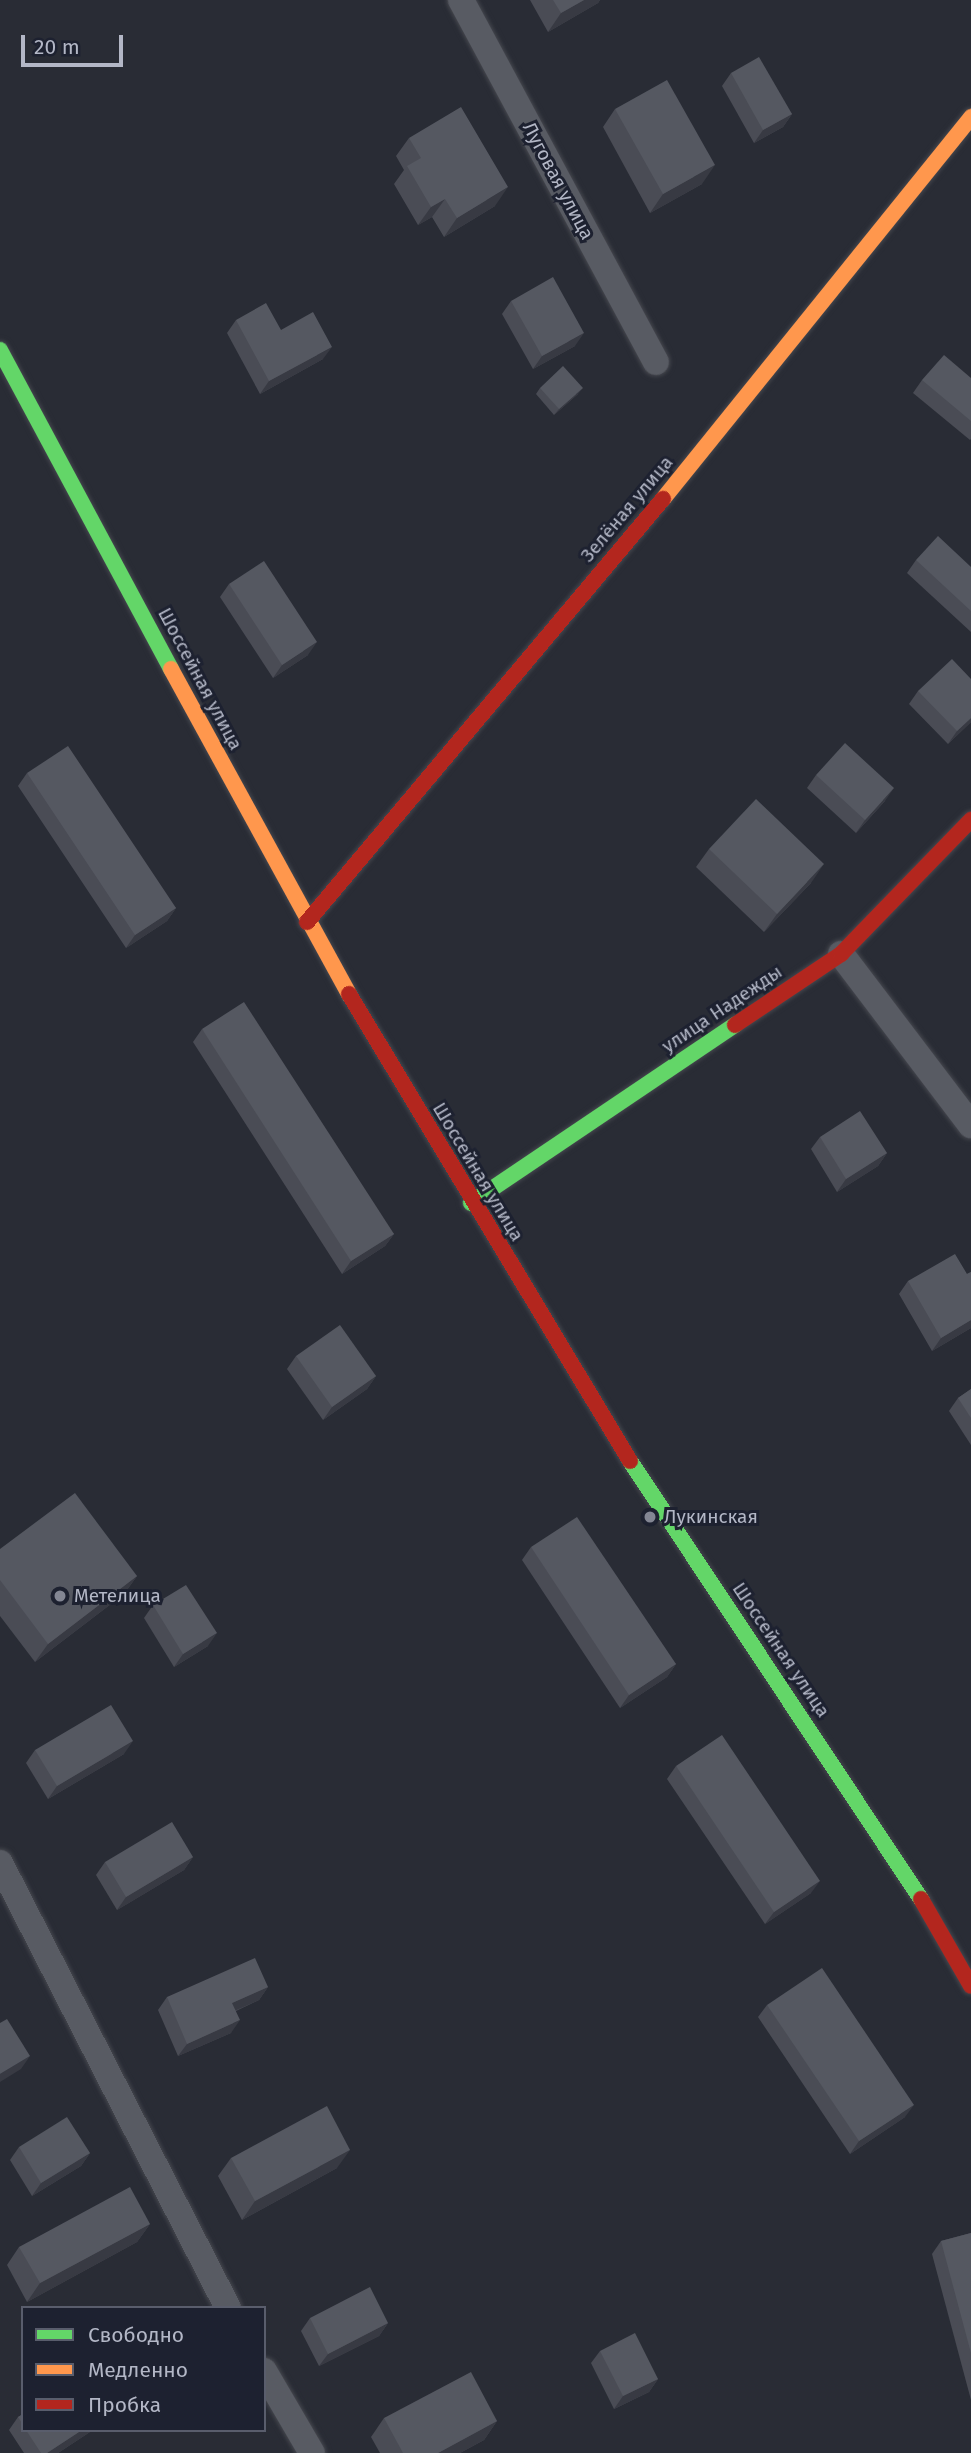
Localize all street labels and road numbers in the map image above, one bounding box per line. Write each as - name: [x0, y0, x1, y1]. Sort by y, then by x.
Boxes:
- street label: Луговая улица: [517, 118, 599, 244]
- street label: Зелёная улица: [576, 451, 678, 567]
- street label: Шоссейная улица: [153, 604, 247, 754]
- street label: улица Надежды: [658, 960, 786, 1058]
- street label: Шоссейная улица: [428, 1098, 528, 1246]
- street label: Шоссейная улица: [727, 1578, 835, 1722]

